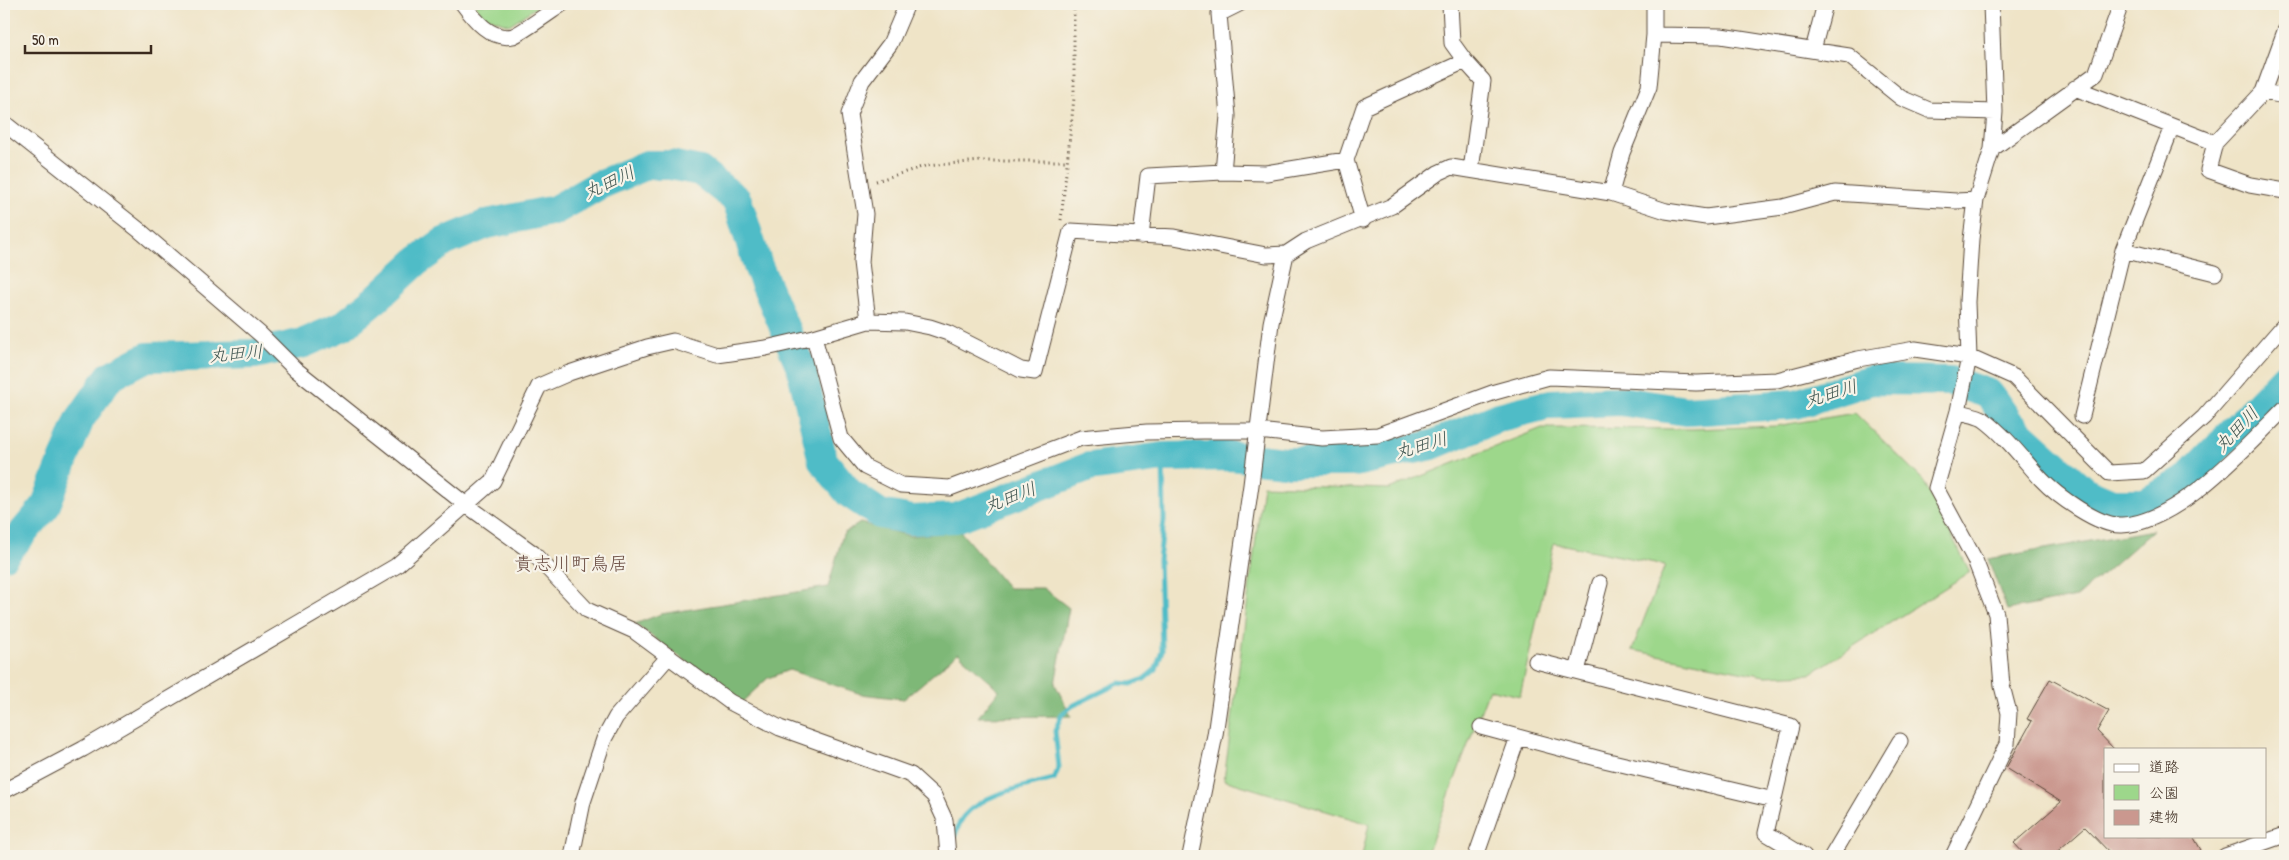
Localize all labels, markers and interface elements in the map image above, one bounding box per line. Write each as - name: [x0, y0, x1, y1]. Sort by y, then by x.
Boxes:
- scale bar: [25, 22, 151, 54]
- text: 50 m: [32, 29, 59, 50]
- water label: 丸田川: [579, 159, 639, 205]
- water label: 丸田川: [208, 338, 264, 368]
- water label: 丸田川: [1802, 373, 1860, 413]
- water label: 丸田川: [2208, 401, 2264, 457]
- water label: 丸田川: [1392, 426, 1450, 464]
- water label: 丸田川: [980, 476, 1040, 518]
- district label: 貴志川町鳥居: [514, 550, 628, 576]
- legend: [2104, 748, 2266, 838]
- text: 道路: [2149, 756, 2179, 777]
- text: 公園: [2149, 782, 2179, 803]
- text: 建物: [2149, 806, 2179, 827]

